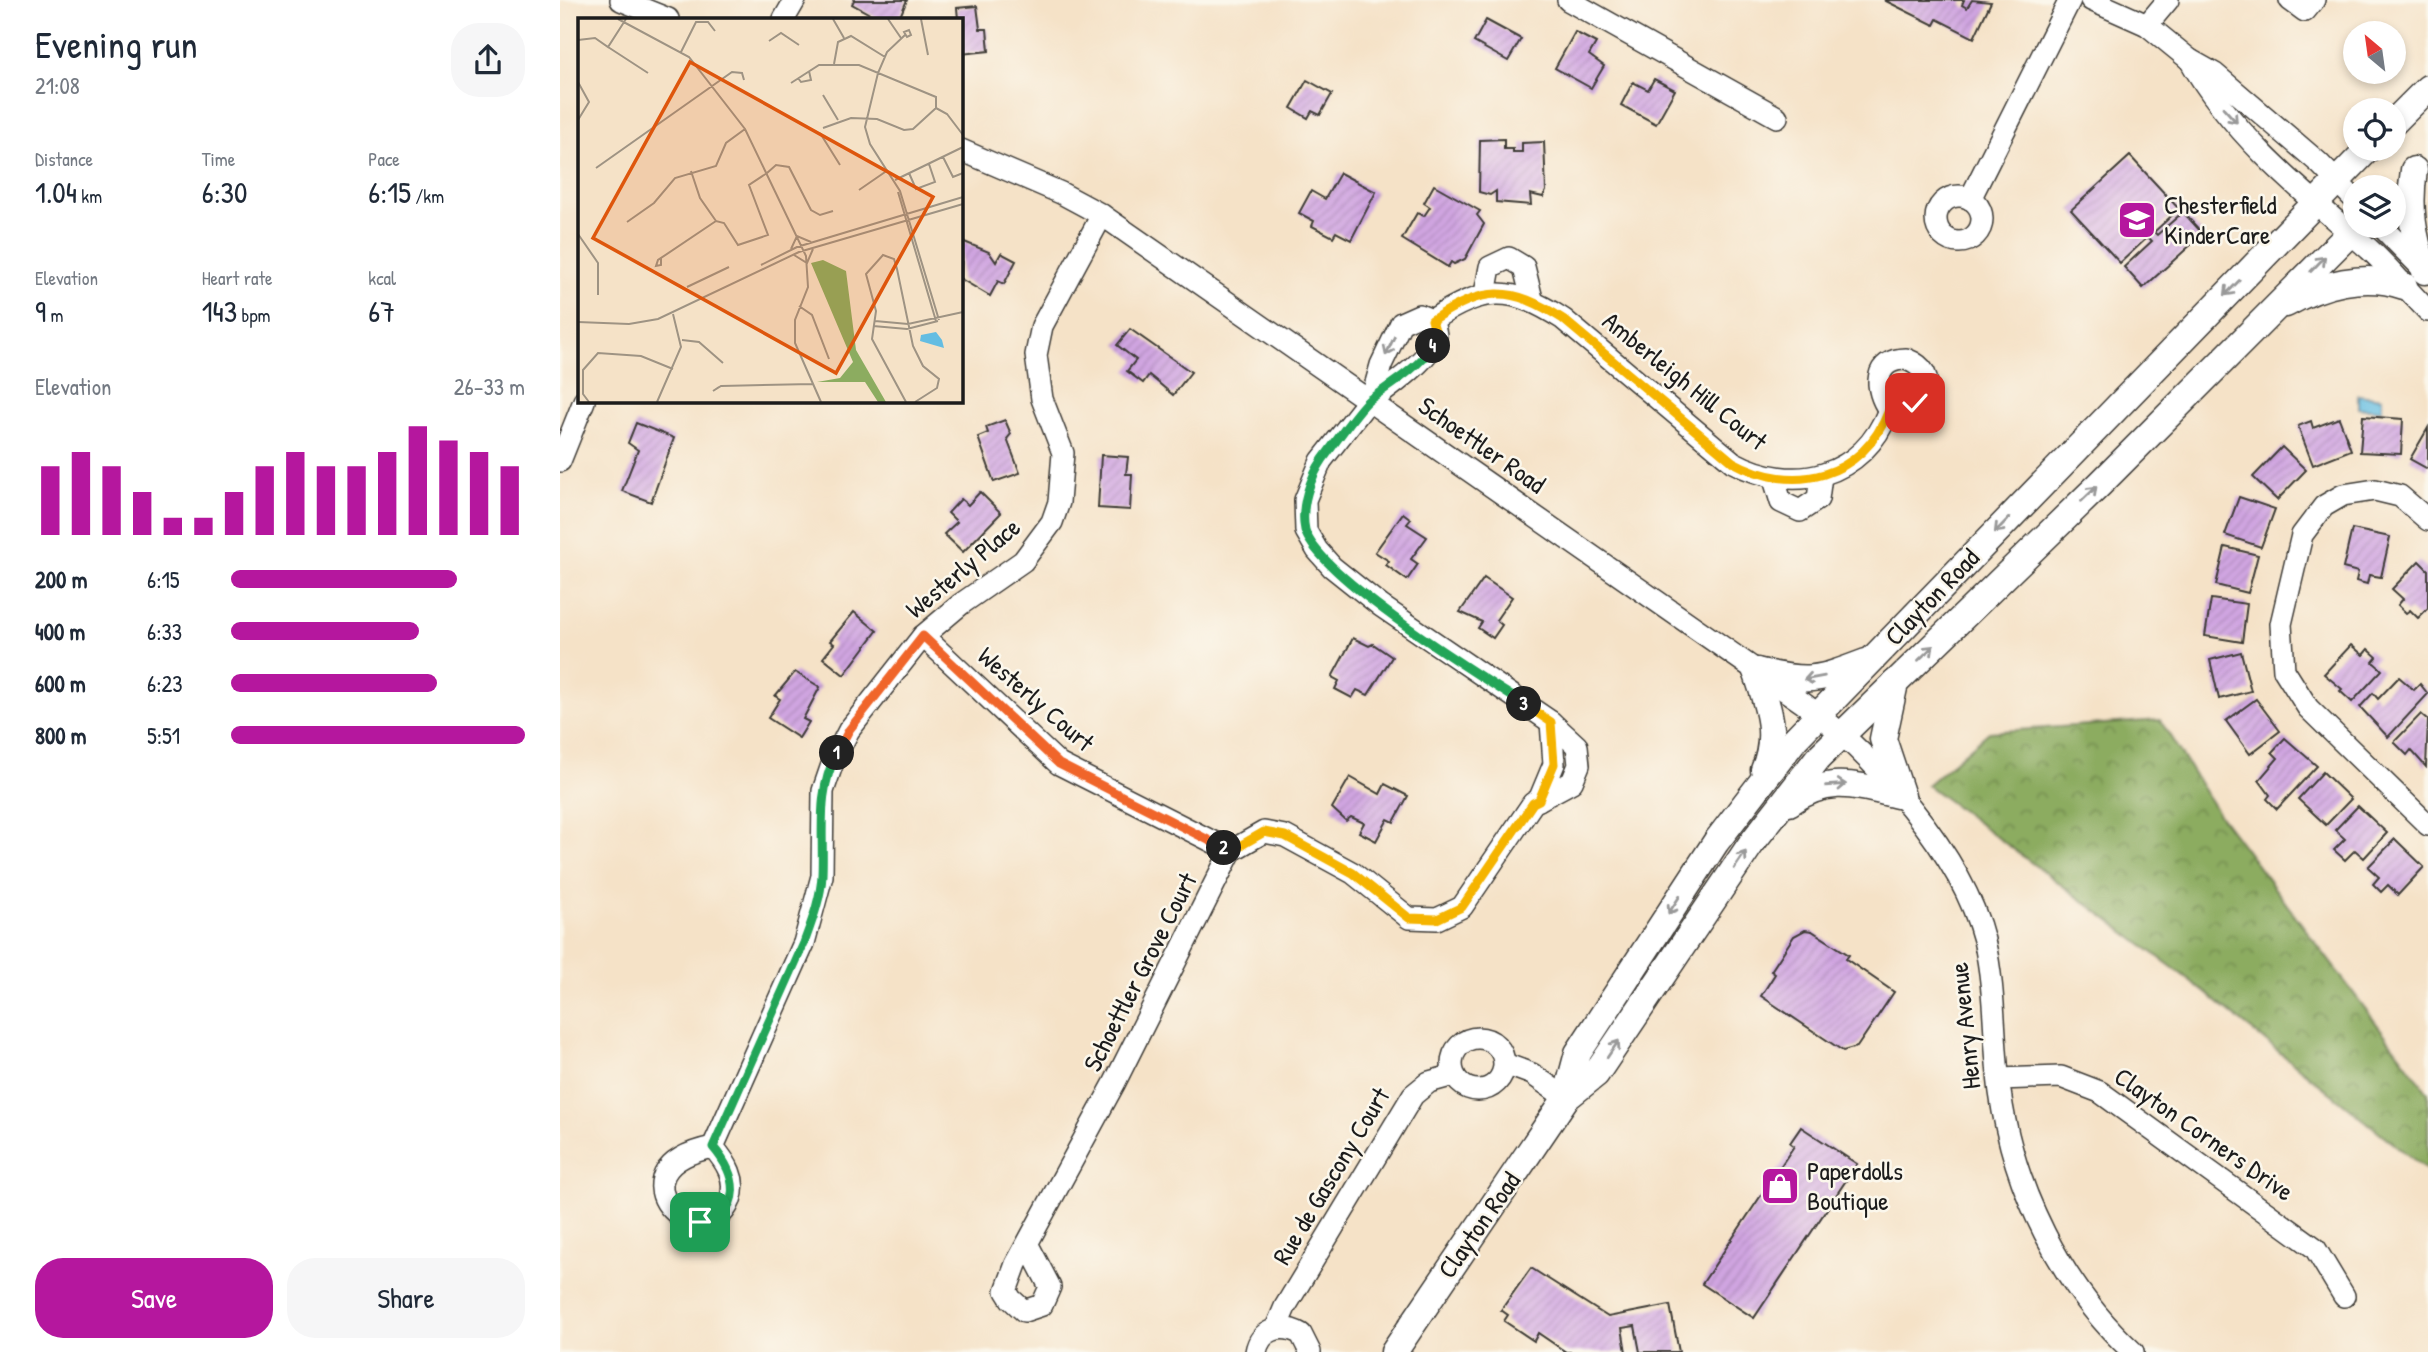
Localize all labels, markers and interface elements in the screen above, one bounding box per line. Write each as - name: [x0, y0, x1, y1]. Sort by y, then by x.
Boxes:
- text: Evening run: [35, 18, 198, 70]
- inset map: [578, 18, 962, 402]
- north arrow: [2343, 21, 2406, 84]
- map controls: [2343, 21, 2406, 238]
- button: share: [451, 23, 525, 97]
- text: 21:08: [35, 70, 80, 101]
- button: locate: [2343, 98, 2406, 161]
- one-way arrow: [2222, 106, 2238, 124]
- text: Distance: [35, 146, 93, 172]
- text: Time: [202, 146, 235, 172]
- text: Pace: [368, 146, 400, 172]
- text: 1.04: [35, 172, 77, 212]
- text: 6:30: [202, 172, 247, 212]
- text: 6:15: [368, 172, 411, 212]
- button: layers: [2343, 175, 2406, 238]
- text: km: [77, 183, 102, 209]
- text: /km: [411, 183, 444, 209]
- place label: Chesterfield KinderCare: [2164, 187, 2277, 252]
- school or university icon: Chesterfield KinderCare: [2116, 199, 2158, 241]
- one-way arrow: [2310, 255, 2327, 272]
- text: Elevation: [35, 265, 98, 291]
- text: Heart rate: [202, 265, 273, 291]
- text: kcal: [368, 265, 396, 291]
- one-way arrow: [2224, 280, 2241, 297]
- text: 9: [35, 291, 46, 331]
- text: 143: [202, 291, 237, 331]
- text: 67: [368, 291, 395, 331]
- text: m: [46, 302, 63, 328]
- text: bpm: [237, 302, 271, 328]
- street label: Amberleigh Hill Court: [1596, 303, 1776, 459]
- pin: 4: [1416, 328, 1450, 364]
- text: 4: [1429, 332, 1436, 358]
- one-way arrow: [1383, 334, 1396, 356]
- text: Elevation: [35, 371, 111, 402]
- text: 26–33 m: [454, 371, 525, 402]
- pin: [1885, 373, 1945, 433]
- icon: check: [1896, 384, 1934, 422]
- street label: Schoettler Road: [1412, 388, 1553, 501]
- one-way arrow: [2080, 486, 2097, 503]
- street label: Westerly Place: [898, 509, 1027, 626]
- one-way arrow: [1994, 516, 2011, 533]
- street label: Clayton Road: [1877, 541, 1987, 653]
- text: 200 m: [35, 564, 87, 595]
- text: 6:15: [147, 564, 180, 595]
- text: 400 m: [35, 616, 85, 647]
- text: 6:33: [147, 616, 182, 647]
- street label: Westerly Court: [971, 638, 1103, 760]
- one-way arrow: [1917, 645, 1934, 662]
- text: 600 m: [35, 668, 86, 699]
- text: 6:23: [147, 668, 183, 699]
- one-way arrow: [1803, 672, 1826, 685]
- pin: 3: [1506, 686, 1542, 722]
- text: 3: [1519, 690, 1528, 716]
- text: 800 m: [35, 720, 87, 751]
- text: 5:51: [147, 720, 180, 751]
- pin: 1: [820, 736, 854, 770]
- text: 1: [833, 739, 840, 765]
- one-way arrow: [1824, 778, 1846, 791]
- pin: 2: [1206, 830, 1242, 866]
- text: 2: [1219, 834, 1228, 860]
- one-way arrow: [1733, 851, 1747, 871]
- street label: Schoettler Grove Court: [1074, 865, 1205, 1077]
- one-way arrow: [1667, 895, 1681, 914]
- street label: Henry Avenue: [1940, 961, 1989, 1091]
- one-way arrow: [1605, 1040, 1620, 1059]
- street label: Clayton Corners Drive: [2108, 1059, 2301, 1209]
- street label: Rue de Gascony Court: [1264, 1080, 1398, 1271]
- place label: Paperdolls Boutique: [1807, 1153, 1903, 1218]
- street label: Clayton Road: [1429, 1165, 1528, 1285]
- shop icon: Paperdolls Boutique: [1759, 1165, 1801, 1207]
- pin: [670, 1192, 730, 1252]
- icon: arrive: [681, 1203, 719, 1241]
- button: Save: [35, 1258, 273, 1338]
- button: Share: [287, 1258, 525, 1338]

